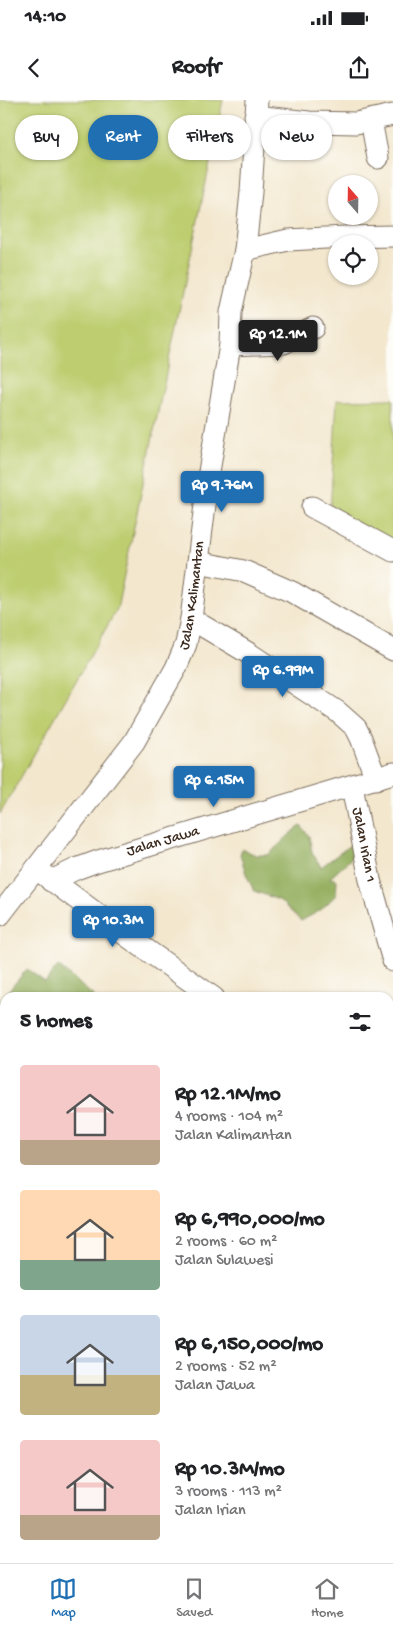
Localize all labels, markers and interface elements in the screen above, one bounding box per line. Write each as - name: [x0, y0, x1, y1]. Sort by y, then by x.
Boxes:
- text: 14:10: [25, 6, 66, 29]
- icon: back: [20, 54, 48, 82]
- icon: share: [345, 54, 373, 82]
- text: Roofr: [172, 55, 221, 81]
- chip: Buy: [15, 115, 78, 160]
- chip: Rent: [88, 115, 158, 160]
- chip: Filters: [168, 115, 251, 160]
- chip: New: [261, 115, 332, 160]
- north arrow: [328, 175, 378, 225]
- map controls: [328, 175, 378, 285]
- button: locate: [328, 235, 378, 285]
- pin: Rp 12.1M: [226, 320, 330, 362]
- text: Rp 12.1M: [250, 326, 306, 345]
- pin: Rp 9.76M: [170, 470, 274, 513]
- text: Rp 9.76M: [192, 477, 252, 496]
- street label: Jalan Kalimantan: [176, 540, 209, 653]
- pin: Rp 6.99M: [231, 656, 335, 698]
- text: Rp 6.99M: [253, 662, 313, 681]
- pin: Rp 6.15M: [162, 766, 266, 808]
- text: Rp 6.15M: [184, 772, 244, 791]
- street label: Jalan Irian 1: [347, 806, 379, 884]
- street label: Jalan Jawa: [125, 822, 202, 861]
- pin: Rp 10.3M: [61, 906, 165, 948]
- text: Rp 10.3M: [83, 912, 143, 931]
- icon: filters: [346, 1008, 374, 1036]
- text: 5 homes: [20, 1010, 92, 1035]
- text: Rp 12.1M/mo: [175, 1083, 281, 1108]
- icon: home: [60, 1085, 120, 1145]
- text: 4 rooms · 104 m²: [175, 1108, 283, 1127]
- text: Jalan Kalimantan: [175, 1127, 292, 1146]
- text: Rp 6,990,000/mo: [175, 1208, 325, 1233]
- icon: home: [60, 1210, 120, 1270]
- text: 2 rooms · 60 m²: [175, 1233, 277, 1252]
- text: Jalan Sulawesi: [175, 1252, 274, 1271]
- text: Rp 6,150,000/mo: [175, 1333, 323, 1358]
- icon: home: [60, 1335, 120, 1395]
- text: 2 rooms · 52 m²: [175, 1358, 277, 1377]
- text: Jalan Jawa: [175, 1377, 255, 1396]
- text: Rp 10.3M/mo: [175, 1458, 285, 1483]
- icon: home: [60, 1460, 120, 1520]
- text: 3 rooms · 113 m²: [175, 1483, 282, 1502]
- text: Jalan Irian: [175, 1502, 246, 1521]
- tab: Map: [49, 1575, 77, 1622]
- tab: Saved: [176, 1575, 212, 1622]
- tab: Home: [311, 1575, 344, 1622]

